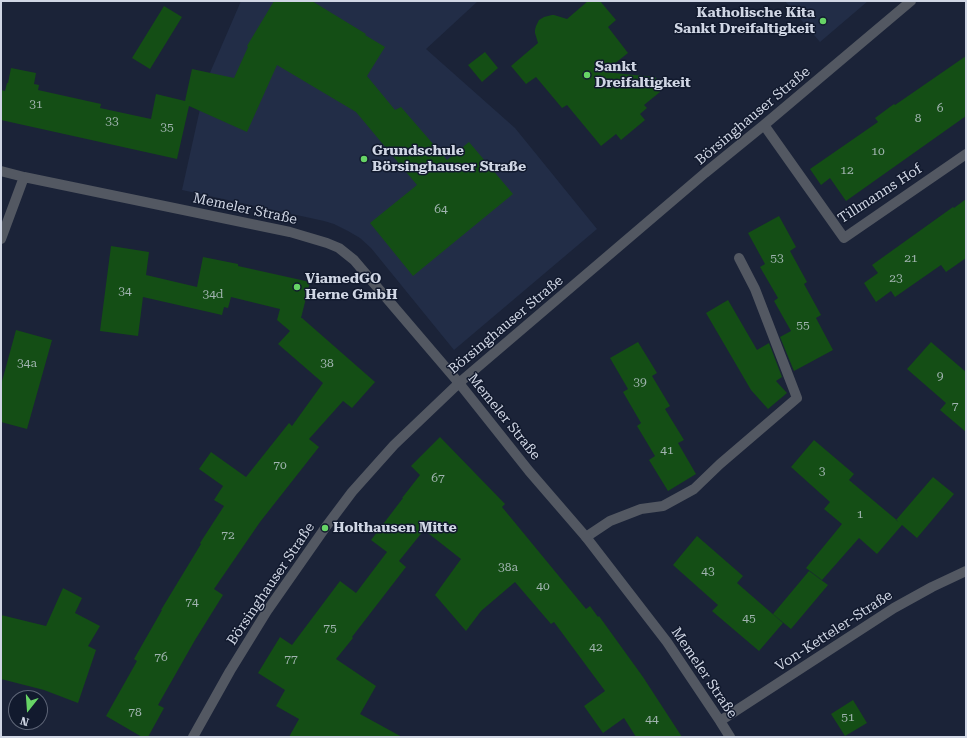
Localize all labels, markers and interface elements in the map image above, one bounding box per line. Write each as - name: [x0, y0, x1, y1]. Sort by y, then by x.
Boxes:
- place label: Katholische Kita Sankt Dreifaltigkeit: [674, 5, 815, 38]
- marker: Katholische Kita Sankt Dreifaltigkeit: [818, 16, 828, 26]
- place label: Sankt Dreifaltigkeit: [595, 59, 691, 92]
- street label: Börsinghauser Straße: [692, 63, 814, 169]
- marker: Sankt Dreifaltigkeit: [582, 70, 592, 80]
- house number: 31: [29, 97, 43, 111]
- house number: 6: [937, 101, 943, 115]
- house number: 8: [915, 111, 921, 125]
- house number: 33: [105, 114, 119, 128]
- house number: 35: [160, 120, 174, 134]
- place label: Grundschule Börsinghauser Straße: [372, 143, 526, 176]
- house number: 10: [871, 144, 885, 158]
- marker: Grundschule Börsinghauser Straße: [359, 154, 369, 164]
- street label: Tillmanns Hof: [835, 161, 925, 227]
- house number: 12: [840, 163, 854, 177]
- street label: Memeler Straße: [191, 190, 299, 228]
- house number: 64: [434, 202, 448, 216]
- house number: 53: [770, 251, 784, 265]
- house number: 21: [904, 251, 918, 265]
- place label: ViamedGO Herne GmbH: [305, 271, 397, 304]
- house number: 23: [889, 271, 903, 285]
- street label: Börsinghauser Straße: [445, 272, 567, 378]
- marker: ViamedGO Herne GmbH: [292, 282, 302, 292]
- house number: 34: [118, 284, 132, 298]
- house number: 34d: [202, 287, 224, 301]
- house number: 55: [796, 318, 810, 332]
- house number: 34a: [17, 356, 37, 370]
- house number: 38: [320, 356, 334, 370]
- house number: 9: [937, 369, 943, 383]
- street label: Memeler Straße: [464, 371, 544, 463]
- house number: 39: [633, 375, 647, 389]
- house number: 7: [952, 399, 958, 413]
- house number: 41: [660, 443, 674, 457]
- house number: 70: [273, 458, 287, 472]
- house number: 3: [819, 464, 825, 478]
- house number: 67: [431, 471, 445, 485]
- house number: 1: [857, 507, 863, 521]
- street label: Börsinghauser Straße: [224, 520, 318, 648]
- place label: Holthausen Mitte: [333, 520, 457, 536]
- marker: Holthausen Mitte: [320, 523, 330, 533]
- house number: 72: [221, 528, 235, 542]
- house number: 38a: [498, 560, 518, 574]
- house number: 43: [701, 564, 715, 578]
- house number: 40: [536, 579, 550, 593]
- street label: Von-Ketteler-Straße: [772, 587, 896, 675]
- house number: 74: [185, 595, 199, 609]
- house number: 45: [742, 611, 756, 625]
- house number: 75: [323, 621, 337, 635]
- street label: Memeler Straße: [667, 624, 741, 722]
- house number: 42: [589, 640, 603, 654]
- house number: 76: [154, 650, 168, 664]
- house number: 77: [284, 652, 298, 666]
- north arrow: [8, 690, 48, 730]
- house number: 78: [128, 705, 142, 719]
- house number: 51: [841, 710, 855, 724]
- house number: 44: [645, 712, 659, 726]
- text: N: [19, 714, 31, 728]

